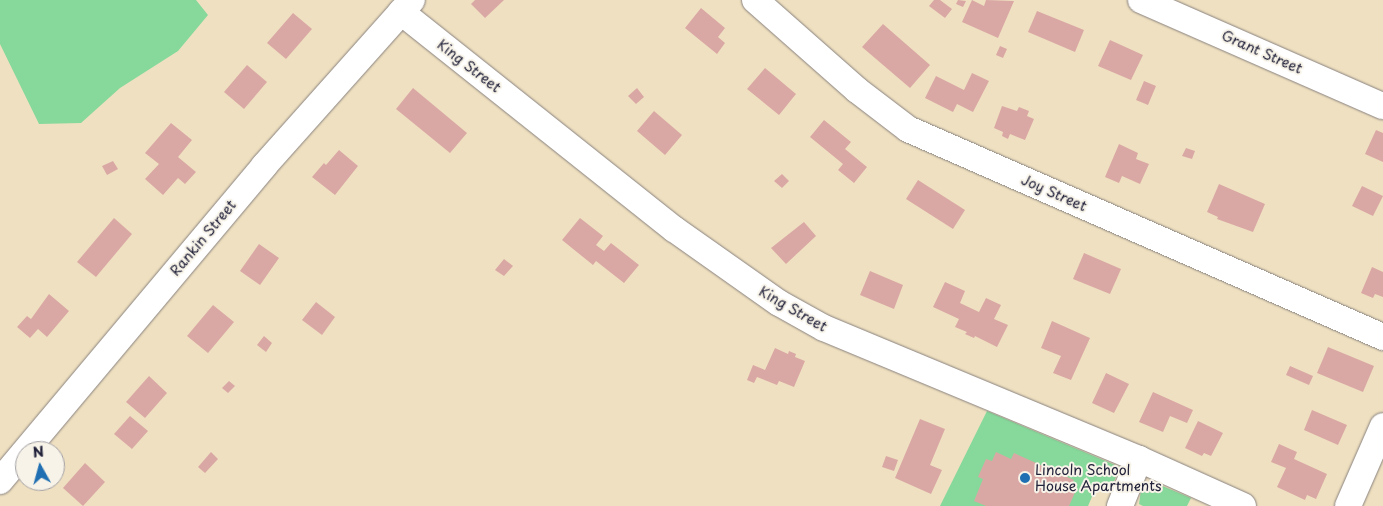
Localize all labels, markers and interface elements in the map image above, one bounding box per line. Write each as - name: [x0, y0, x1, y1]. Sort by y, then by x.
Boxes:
- street label: Grant Street: [1219, 27, 1305, 77]
- street label: King Street: [434, 36, 504, 96]
- street label: Joy Street: [1018, 171, 1090, 215]
- street label: Rankin Street: [166, 197, 240, 279]
- street label: King Street: [756, 283, 830, 335]
- north arrow: [15, 441, 65, 491]
- text: N: [31, 441, 45, 463]
- place label: Lincoln School House Apartments: [1035, 462, 1161, 494]
- marker: Lincoln School House Apartments: [1019, 472, 1031, 484]

